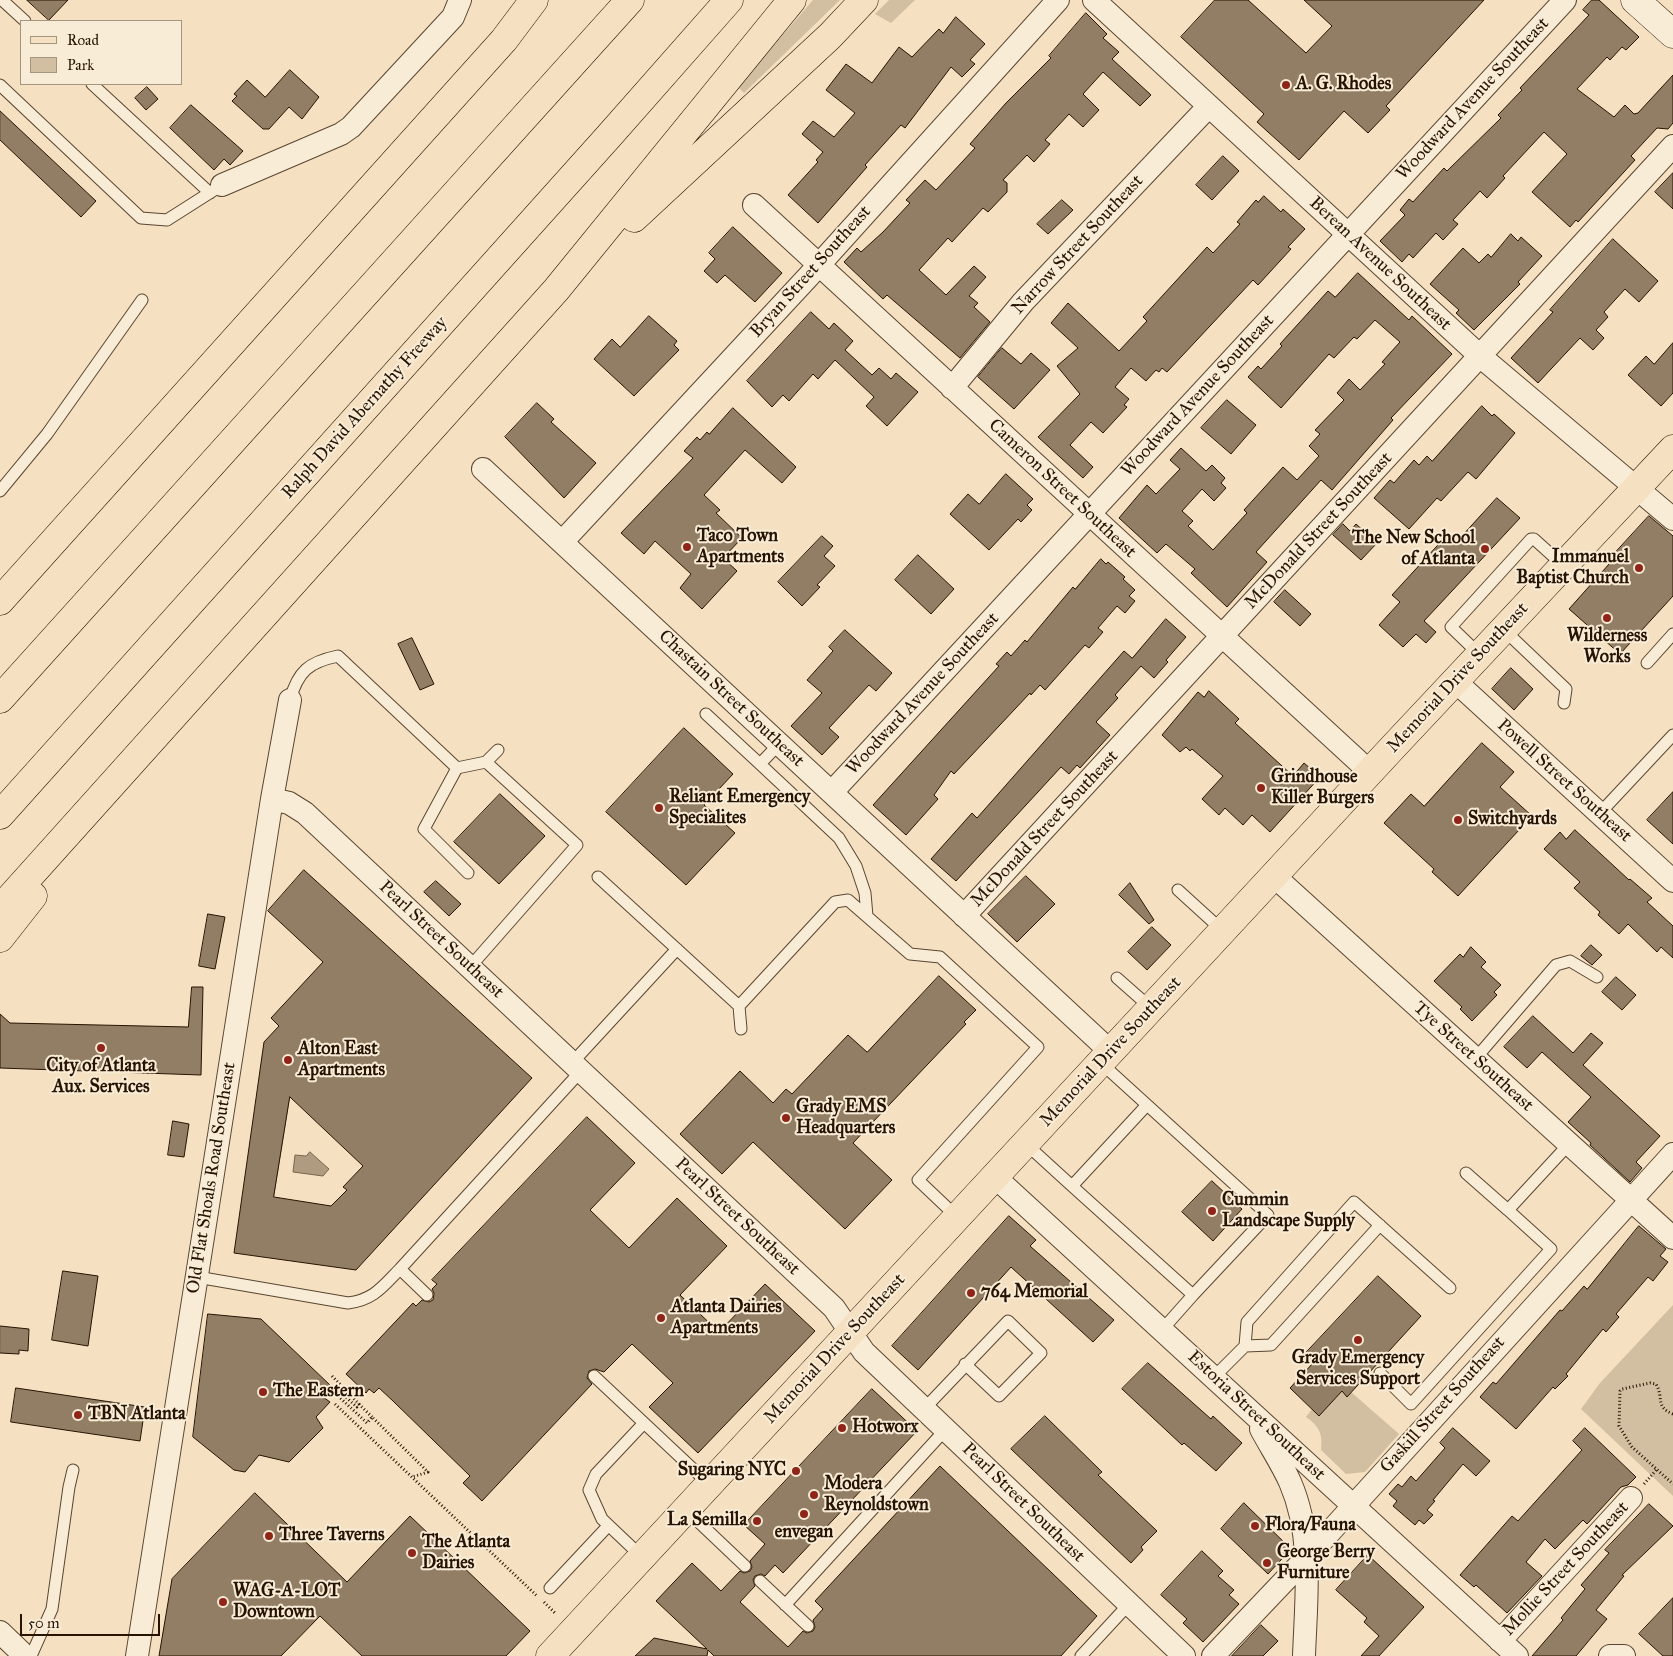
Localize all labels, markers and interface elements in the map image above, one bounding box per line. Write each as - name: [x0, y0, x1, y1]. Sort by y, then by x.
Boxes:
- street label: Woodward Avenue Southeast: [1392, 13, 1554, 185]
- legend: [20, 20, 182, 85]
- text: Road: [67, 31, 99, 49]
- text: Park: [67, 56, 94, 74]
- place label: A. G. Rhodes: [1296, 74, 1391, 96]
- marker: A. G. Rhodes: [1280, 79, 1292, 91]
- street label: Narrow Street Southeast: [1008, 171, 1148, 319]
- street label: Berean Avenue Southeast: [1305, 193, 1455, 335]
- street label: Bryan Street Southeast: [746, 202, 876, 342]
- street label: Woodward Avenue Southeast: [1117, 310, 1279, 482]
- street label: Ralph David Abernathy Freeway: [278, 313, 452, 503]
- street label: Cameron Street Southeast: [984, 415, 1140, 563]
- street label: McDonald Street Southeast: [1241, 448, 1397, 614]
- place label: Taco Town Apartments: [697, 526, 784, 568]
- place label: The New School of Atlanta: [1352, 528, 1475, 570]
- marker: Taco Town Apartments: [681, 541, 693, 553]
- marker: The New School of Atlanta: [1479, 543, 1491, 555]
- place label: Immanuel Baptist Church: [1516, 547, 1629, 590]
- marker: Immanuel Baptist Church: [1633, 562, 1645, 574]
- street label: Memorial Drive Southeast: [1383, 599, 1533, 757]
- street label: Woodward Avenue Southeast: [842, 608, 1004, 780]
- marker: Wilderness Works: [1601, 612, 1613, 624]
- street label: Chastain Street Southeast: [654, 626, 808, 772]
- place label: Wilderness Works: [1567, 626, 1647, 669]
- street label: Powell Street Southeast: [1492, 715, 1636, 847]
- street label: McDonald Street Southeast: [967, 746, 1123, 912]
- place label: Grindhouse Killer Burgers: [1271, 767, 1374, 810]
- marker: Grindhouse Killer Burgers: [1255, 782, 1267, 794]
- place label: Reliant Emergency Specialites: [669, 787, 810, 830]
- marker: Reliant Emergency Specialites: [653, 802, 665, 814]
- place label: Switchyards: [1468, 809, 1557, 831]
- marker: Switchyards: [1452, 814, 1464, 826]
- street label: Pearl Street Southeast: [374, 877, 508, 1003]
- street label: Memorial Drive Southeast: [1036, 973, 1186, 1131]
- street label: Tye Street Southeast: [1409, 997, 1537, 1117]
- place label: Alton East Apartments: [298, 1039, 385, 1082]
- marker: City of Atlanta Aux. Services: [95, 1042, 107, 1054]
- marker: Alton East Apartments: [282, 1054, 294, 1066]
- place label: City of Atlanta Aux. Services: [46, 1056, 156, 1098]
- street label: Old Flat Shoals Road Southeast: [183, 1061, 241, 1295]
- place label: Grady EMS Headquarters: [796, 1097, 895, 1140]
- marker: Grady EMS Headquarters: [780, 1112, 792, 1124]
- street label: Pearl Street Southeast: [670, 1154, 804, 1280]
- place label: Cummin Landscape Supply: [1222, 1190, 1355, 1232]
- marker: Cummin Landscape Supply: [1206, 1205, 1218, 1217]
- street label: Memorial Drive Southeast: [760, 1270, 910, 1428]
- place label: 764 Memorial: [981, 1282, 1088, 1304]
- marker: 764 Memorial: [965, 1287, 977, 1299]
- place label: Atlanta Dairies Apartments: [671, 1297, 782, 1340]
- marker: Atlanta Dairies Apartments: [655, 1312, 667, 1324]
- street label: Gaskill Street Southeast: [1376, 1332, 1510, 1478]
- marker: Grady Emergency Services Support: [1352, 1334, 1364, 1346]
- street label: Estoria Street Southeast: [1183, 1347, 1329, 1485]
- place label: Grady Emergency Services Support: [1292, 1348, 1424, 1390]
- place label: The Eastern: [273, 1381, 364, 1403]
- marker: The Eastern: [257, 1386, 269, 1398]
- place label: TBN Atlanta: [88, 1404, 186, 1426]
- marker: TBN Atlanta: [72, 1409, 84, 1421]
- place label: Hotworx: [852, 1417, 918, 1439]
- marker: Hotworx: [836, 1422, 848, 1434]
- street label: Pearl Street Southeast: [957, 1439, 1089, 1567]
- place label: Sugaring NYC: [678, 1460, 786, 1482]
- marker: Sugaring NYC: [790, 1465, 802, 1477]
- place label: Modera Reynoldstown: [824, 1474, 929, 1516]
- marker: Modera Reynoldstown: [808, 1489, 820, 1501]
- street label: Mollie Street Southeast: [1498, 1497, 1634, 1641]
- marker: envegan: [798, 1508, 810, 1520]
- place label: La Semilla: [667, 1510, 747, 1532]
- marker: La Semilla: [751, 1515, 763, 1527]
- place label: Flora/Fauna: [1265, 1515, 1356, 1537]
- marker: Flora/Fauna: [1249, 1520, 1261, 1532]
- place label: envegan: [775, 1522, 833, 1544]
- place label: Three Taverns: [279, 1525, 384, 1547]
- marker: Three Taverns: [263, 1530, 275, 1542]
- place label: The Atlanta Dairies: [422, 1532, 510, 1575]
- place label: George Berry Furniture: [1277, 1542, 1375, 1585]
- marker: The Atlanta Dairies: [406, 1547, 418, 1559]
- marker: George Berry Furniture: [1261, 1557, 1273, 1569]
- place label: WAG-A-LOT Downtown: [233, 1581, 340, 1624]
- marker: WAG-A-LOT Downtown: [217, 1596, 229, 1608]
- scale bar: [22, 1604, 162, 1636]
- text: 50 m: [28, 1614, 60, 1632]

